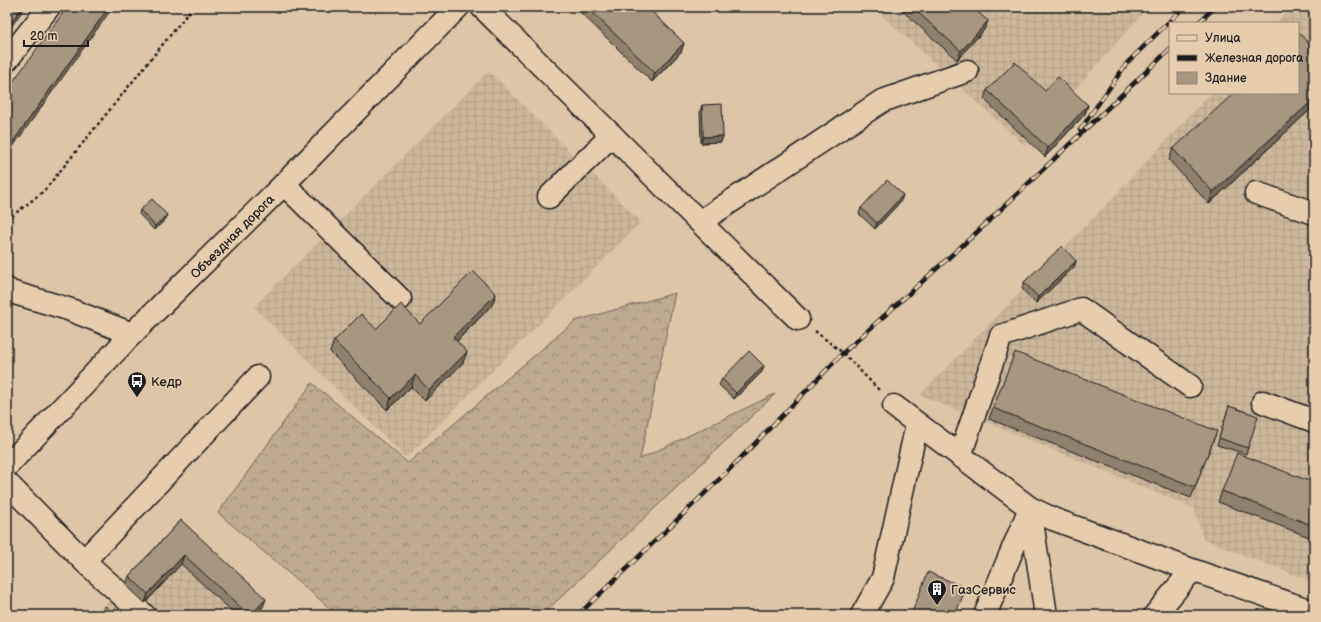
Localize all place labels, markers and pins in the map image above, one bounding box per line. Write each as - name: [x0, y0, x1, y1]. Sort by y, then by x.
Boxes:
- bus stop icon: Кедр: [126, 370, 148, 398]
- place label: Кедр: [151, 374, 183, 390]
- building icon: ГазСервис: [926, 578, 948, 606]
- place label: ГазСервис: [951, 582, 1017, 598]

